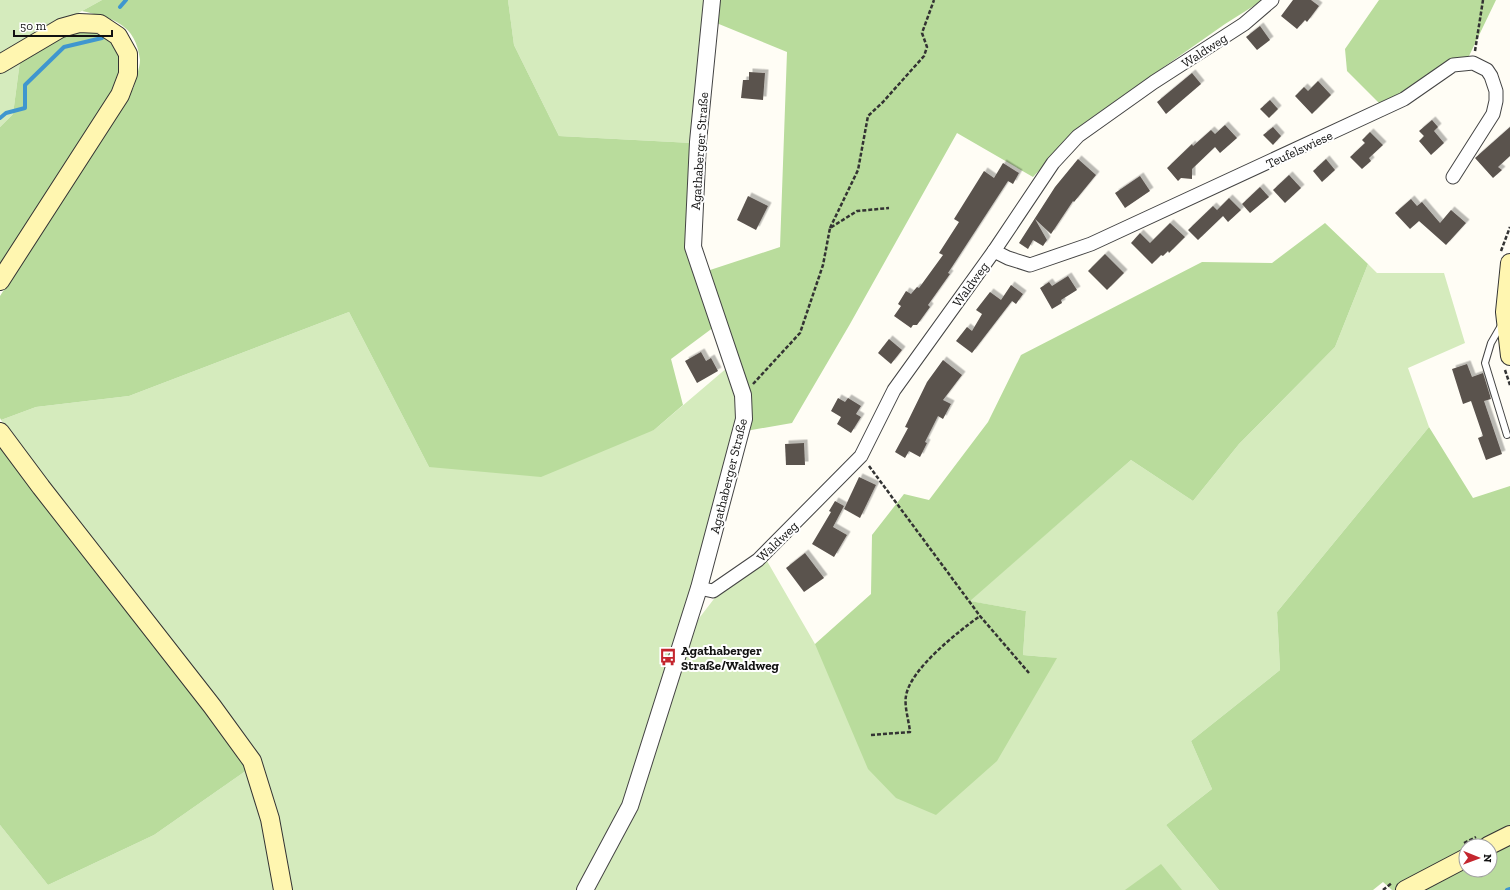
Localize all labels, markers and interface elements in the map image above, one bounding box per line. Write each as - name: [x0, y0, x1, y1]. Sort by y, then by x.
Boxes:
- scale bar: [14, 12, 112, 38]
- text: 50 m: [20, 19, 47, 33]
- street label: Waldweg: [1179, 30, 1230, 71]
- street label: Agathaberger Straße: [688, 92, 711, 210]
- street label: Teufelswiese: [1264, 128, 1335, 171]
- street label: Waldweg: [949, 259, 992, 309]
- street label: Agathaberger Straße: [707, 417, 750, 535]
- street label: Waldweg: [754, 518, 801, 565]
- place label: Agathaberger Straße/Waldweg: [681, 643, 780, 673]
- bus stop icon: Agathaberger Straße/Waldweg: [658, 647, 678, 667]
- north arrow: [1458, 838, 1498, 878]
- text: N: [1481, 854, 1494, 863]

